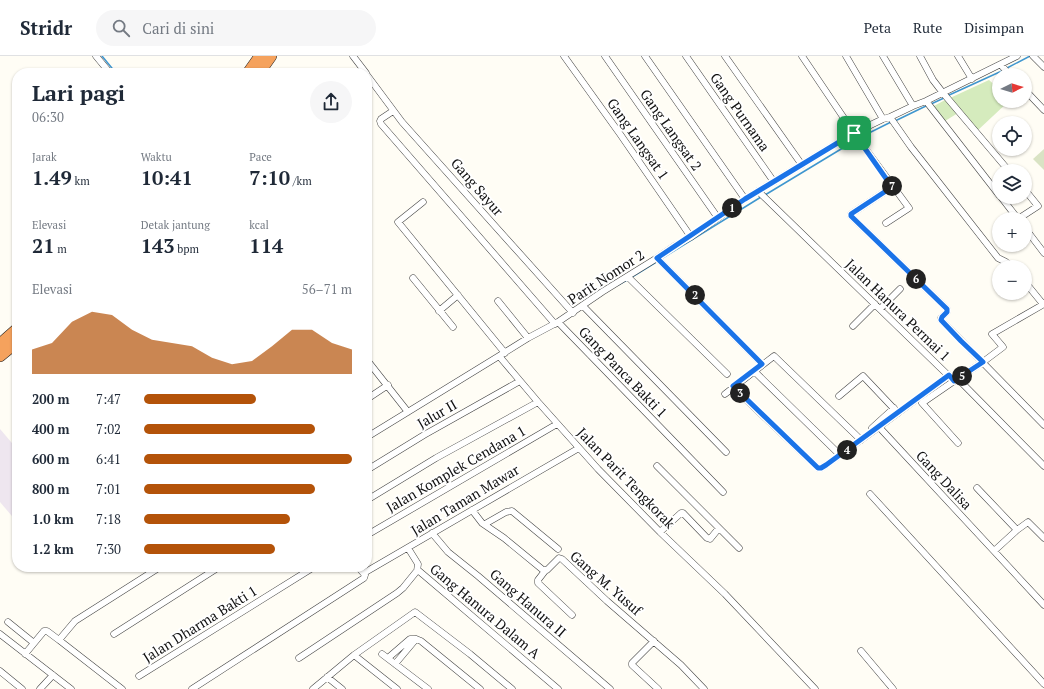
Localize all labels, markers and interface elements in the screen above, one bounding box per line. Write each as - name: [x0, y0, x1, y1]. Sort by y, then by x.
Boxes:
- search box: [96, 10, 376, 46]
- text: Stridr: [20, 15, 72, 40]
- icon: search: [110, 17, 132, 39]
- text: Cari di sini: [142, 18, 214, 38]
- text: Peta: [864, 18, 891, 37]
- text: Rute: [913, 18, 942, 37]
- text: Disimpan: [964, 18, 1024, 37]
- north arrow: [992, 68, 1032, 108]
- map controls: [992, 68, 1032, 300]
- street label: Gang Purnama: [706, 69, 775, 155]
- text: Lari pagi: [32, 78, 125, 107]
- button: share: [310, 81, 352, 123]
- street label: Gang Langsat 2: [636, 85, 707, 174]
- street label: Gang Langsat 1: [603, 94, 674, 183]
- text: 06:30: [32, 108, 64, 126]
- pin: [837, 116, 871, 150]
- button: locate: [992, 116, 1032, 156]
- icon: arrive: [843, 122, 865, 144]
- text: Jarak: [32, 150, 57, 164]
- text: Waktu: [141, 150, 172, 164]
- text: Pace: [249, 150, 272, 164]
- street label: Gang Sayur: [447, 154, 508, 220]
- text: 1.49: [32, 164, 72, 191]
- text: 10:41: [141, 164, 193, 191]
- text: 7:10: [249, 164, 290, 191]
- button: layers: [992, 164, 1032, 204]
- text: km: [72, 174, 90, 188]
- text: /km: [290, 174, 312, 188]
- pin: 7: [882, 176, 902, 196]
- text: 7: [889, 179, 895, 193]
- pin: 1: [722, 198, 742, 218]
- text: 1: [729, 201, 735, 215]
- button: +: [992, 212, 1032, 252]
- text: Elevasi: [32, 218, 66, 232]
- text: Detak jantung: [141, 218, 210, 232]
- text: kcal: [249, 218, 269, 232]
- text: 21: [32, 232, 55, 259]
- text: 143: [141, 232, 175, 259]
- text: 114: [249, 232, 283, 259]
- text: m: [55, 242, 67, 256]
- text: bpm: [175, 242, 199, 256]
- street label: Parit Nomor 2: [564, 245, 648, 308]
- street label: Jalan Hanura Permai 1: [842, 255, 955, 365]
- button: −: [992, 260, 1032, 300]
- pin: 6: [906, 269, 926, 289]
- text: 6: [913, 272, 919, 286]
- text: Elevasi: [32, 280, 72, 298]
- text: 56–71 m: [302, 280, 352, 298]
- pin: 2: [685, 285, 705, 305]
- text: 2: [692, 288, 698, 302]
- street label: Gang Panca Bakti 1: [575, 322, 672, 421]
- pin: 5: [952, 366, 972, 386]
- text: 5: [959, 369, 965, 383]
- pin: 3: [730, 383, 750, 403]
- text: 3: [737, 386, 743, 400]
- text: 200 m: [32, 390, 70, 408]
- text: 7:47: [96, 390, 121, 408]
- street label: Jalur II: [413, 395, 460, 432]
- text: 400 m: [32, 420, 70, 438]
- text: 7:02: [96, 420, 121, 438]
- street label: Jalan Komplek Cendana 1: [383, 421, 529, 516]
- street label: Jalan Parit Tengkorak: [573, 423, 680, 533]
- pin: 4: [837, 440, 857, 460]
- text: 4: [844, 443, 850, 457]
- street label: Gang Dalisa: [912, 446, 977, 513]
- text: 600 m: [32, 450, 70, 468]
- text: 6:41: [96, 450, 121, 468]
- street label: Jalan Taman Mawar: [407, 459, 523, 539]
- text: 800 m: [32, 480, 70, 498]
- text: 7:01: [96, 480, 121, 498]
- text: 1.0 km: [32, 510, 74, 528]
- text: 7:18: [96, 510, 121, 528]
- text: 1.2 km: [32, 540, 74, 558]
- text: 7:30: [96, 540, 121, 558]
- street label: Gang M. Yusuf: [566, 546, 647, 620]
- street label: Gang Hanura Dalam A: [426, 559, 545, 663]
- street label: Gang Hanura II: [486, 564, 570, 641]
- street label: Jalan Dharma Bakti 1: [139, 581, 260, 666]

